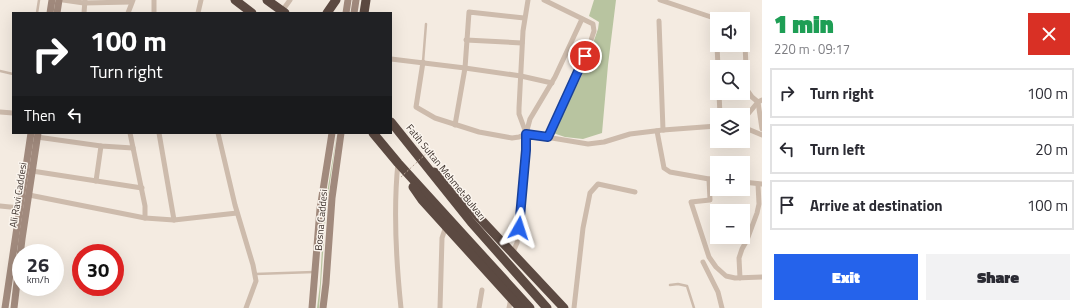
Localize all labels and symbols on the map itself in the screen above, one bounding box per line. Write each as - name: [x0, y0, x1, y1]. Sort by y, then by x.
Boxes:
- pin: [568, 39, 602, 73]
- street label: Fatih Sultan Mehmet Bulvarı: [403, 121, 489, 223]
- street label: Ali Ravi Caddesi: [5, 161, 31, 229]
- street label: Bosna Caddesi: [311, 189, 331, 251]
- position arrow: [498, 207, 540, 249]
- speed limit sign: 30: [72, 244, 124, 296]

